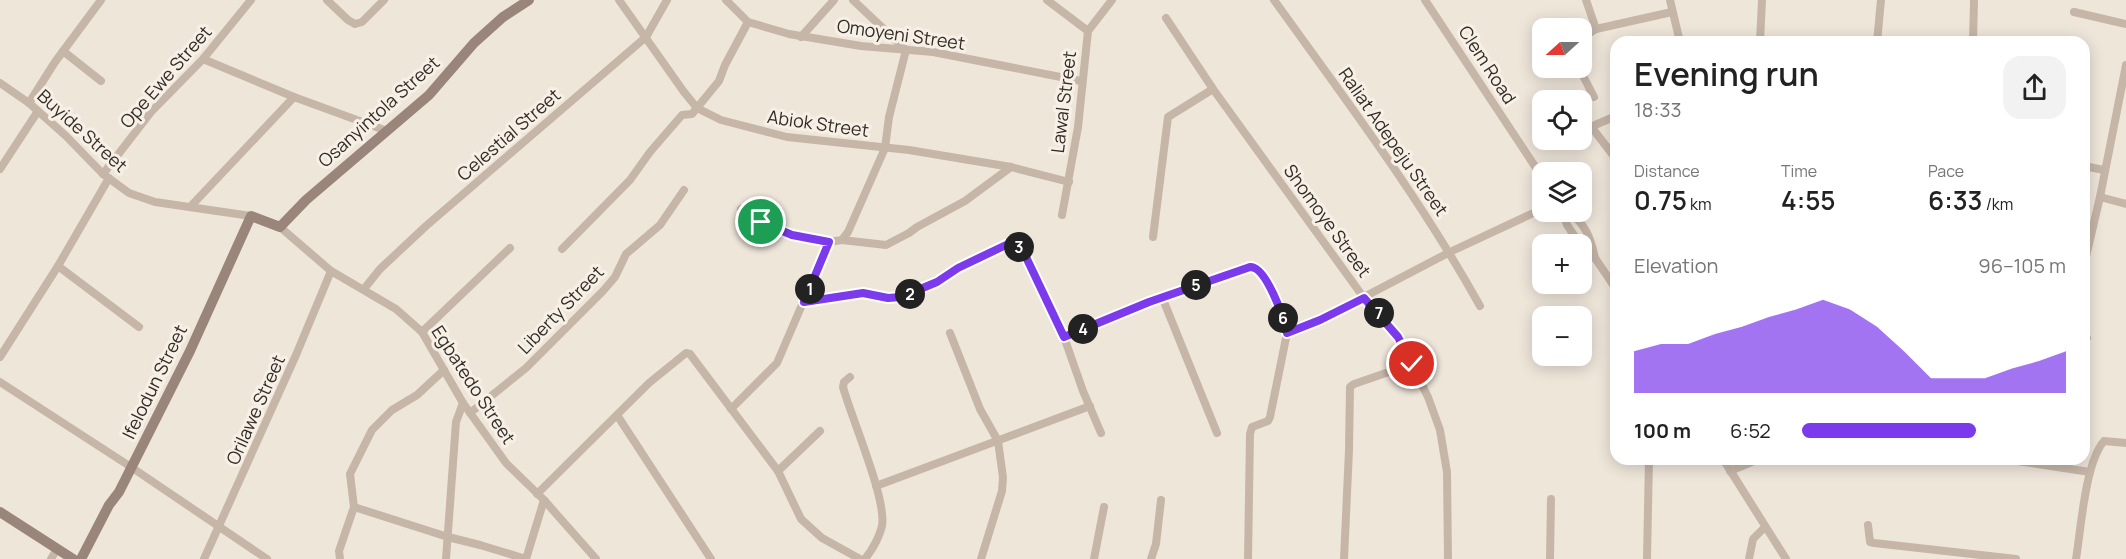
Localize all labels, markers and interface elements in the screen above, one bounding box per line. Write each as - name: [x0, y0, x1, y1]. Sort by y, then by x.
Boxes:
- street label: Omoyeni Street: [835, 13, 967, 55]
- north arrow: [1532, 18, 1592, 78]
- map controls: [1532, 18, 1592, 366]
- street label: Ope Ewe Street: [114, 20, 216, 133]
- street label: Clem Road: [1454, 21, 1522, 108]
- street label: Lawal Street: [1045, 49, 1081, 154]
- street label: Osanyintola Street: [313, 50, 444, 172]
- text: Evening run: [1634, 51, 1819, 96]
- button: share: [2003, 56, 2066, 119]
- street label: Raliat Adepeju Street: [1334, 63, 1454, 220]
- street label: Celestial Street: [452, 83, 565, 186]
- street label: Buyide Street: [33, 84, 133, 177]
- button: locate: [1532, 90, 1592, 150]
- text: 18:33: [1634, 96, 1682, 123]
- street label: Abiok Street: [766, 104, 870, 142]
- street label: Shomoye Street: [1279, 159, 1377, 282]
- text: Distance: [1634, 160, 1700, 182]
- text: Time: [1781, 160, 1817, 182]
- text: Pace: [1928, 160, 1964, 182]
- button: layers: [1532, 162, 1592, 222]
- text: 0.75: [1634, 182, 1687, 218]
- text: 4:55: [1781, 182, 1836, 218]
- text: 6:33: [1928, 182, 1982, 218]
- text: km: [1687, 193, 1712, 215]
- text: /km: [1982, 193, 2013, 215]
- pin: [735, 196, 786, 247]
- icon: arrive: [744, 205, 777, 238]
- pin: 3: [1004, 232, 1034, 262]
- button: +: [1532, 234, 1592, 294]
- text: 3: [1014, 236, 1024, 258]
- text: Elevation: [1634, 252, 1718, 279]
- text: 96–105 m: [1978, 252, 2066, 279]
- street label: Liberty Street: [512, 260, 608, 359]
- pin: 5: [1181, 270, 1211, 300]
- pin: 1: [795, 274, 825, 304]
- text: 5: [1191, 274, 1201, 296]
- text: 1: [806, 278, 814, 300]
- pin: 2: [895, 279, 925, 309]
- text: 2: [905, 283, 915, 305]
- pin: 7: [1364, 298, 1394, 328]
- text: 7: [1375, 302, 1383, 324]
- pin: 6: [1268, 303, 1298, 333]
- button: −: [1532, 306, 1592, 366]
- text: 6: [1278, 307, 1288, 329]
- pin: 4: [1068, 314, 1098, 344]
- text: 4: [1078, 318, 1088, 340]
- street label: Ifelodun Street: [116, 321, 192, 443]
- street label: Egbatedo Street: [427, 321, 521, 448]
- pin: [1386, 338, 1437, 389]
- icon: check: [1395, 347, 1428, 380]
- street label: Orilawe Street: [220, 351, 290, 468]
- text: 100 m: [1634, 417, 1691, 444]
- text: 6:52: [1730, 417, 1771, 444]

